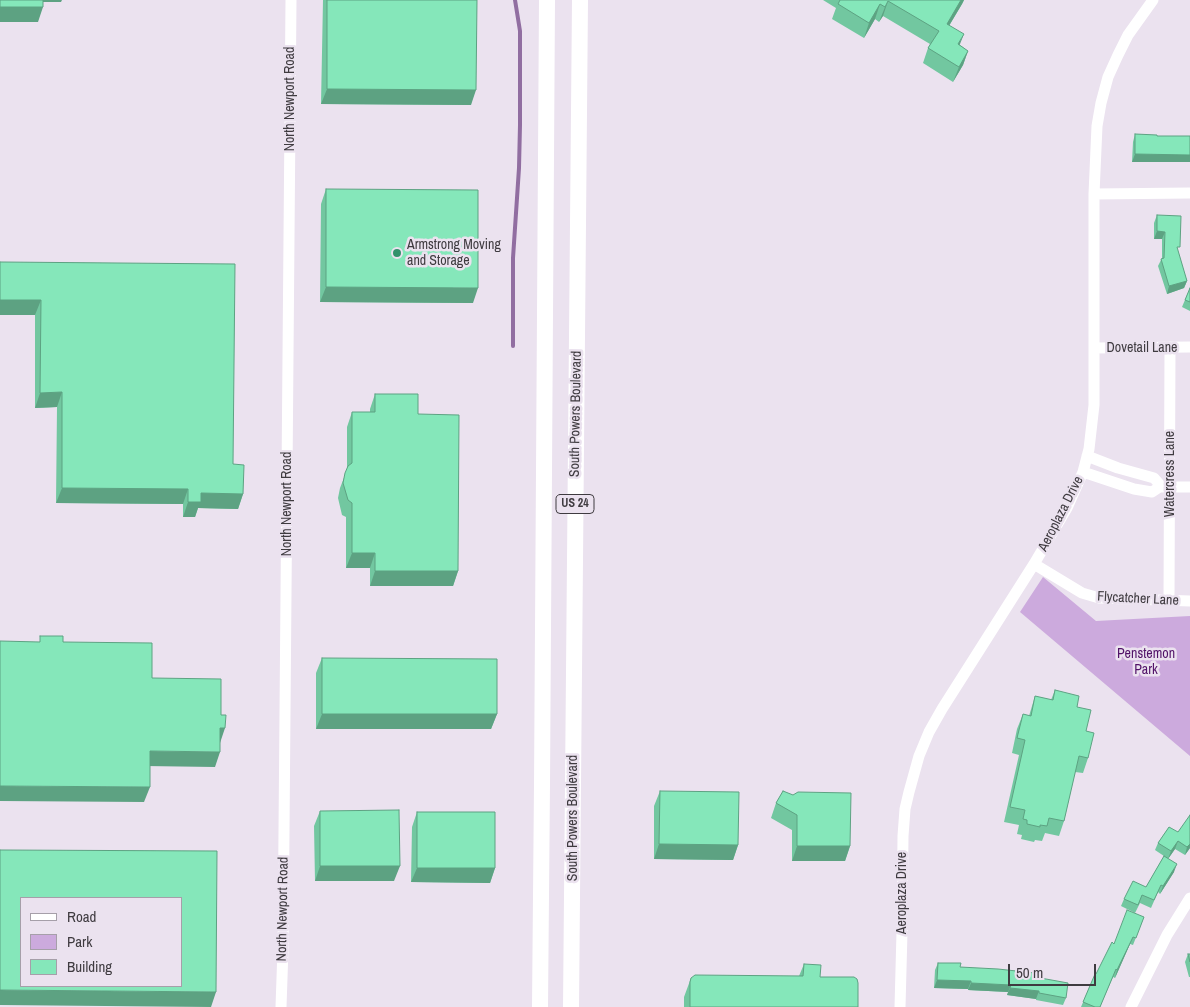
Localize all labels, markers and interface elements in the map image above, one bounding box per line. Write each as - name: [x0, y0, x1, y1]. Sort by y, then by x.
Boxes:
- street label: North Newport Road: [282, 47, 298, 151]
- place label: Armstrong Moving and Storage: [407, 237, 501, 270]
- marker: Armstrong Moving and Storage: [391, 247, 403, 259]
- street label: Dovetail Lane: [1107, 340, 1177, 356]
- street label: South Powers Boulevard: [566, 351, 586, 477]
- street label: Watercress Lane: [1162, 431, 1178, 517]
- street label: North Newport Road: [279, 452, 295, 556]
- street label: Aeroplaza Drive: [1035, 474, 1087, 554]
- road number: US 24: [556, 494, 594, 514]
- street label: Flycatcher Lane: [1097, 588, 1179, 610]
- park label: Penstemon Park: [1117, 646, 1175, 679]
- street label: South Powers Boulevard: [565, 755, 581, 881]
- street label: Aeroplaza Drive: [894, 852, 910, 934]
- street label: North Newport Road: [274, 857, 292, 961]
- legend: [20, 897, 182, 987]
- text: Road: [67, 906, 96, 927]
- text: Park: [67, 931, 92, 952]
- scale bar: [1010, 954, 1098, 986]
- text: Building: [67, 956, 112, 977]
- text: 50 m: [1016, 962, 1043, 983]

